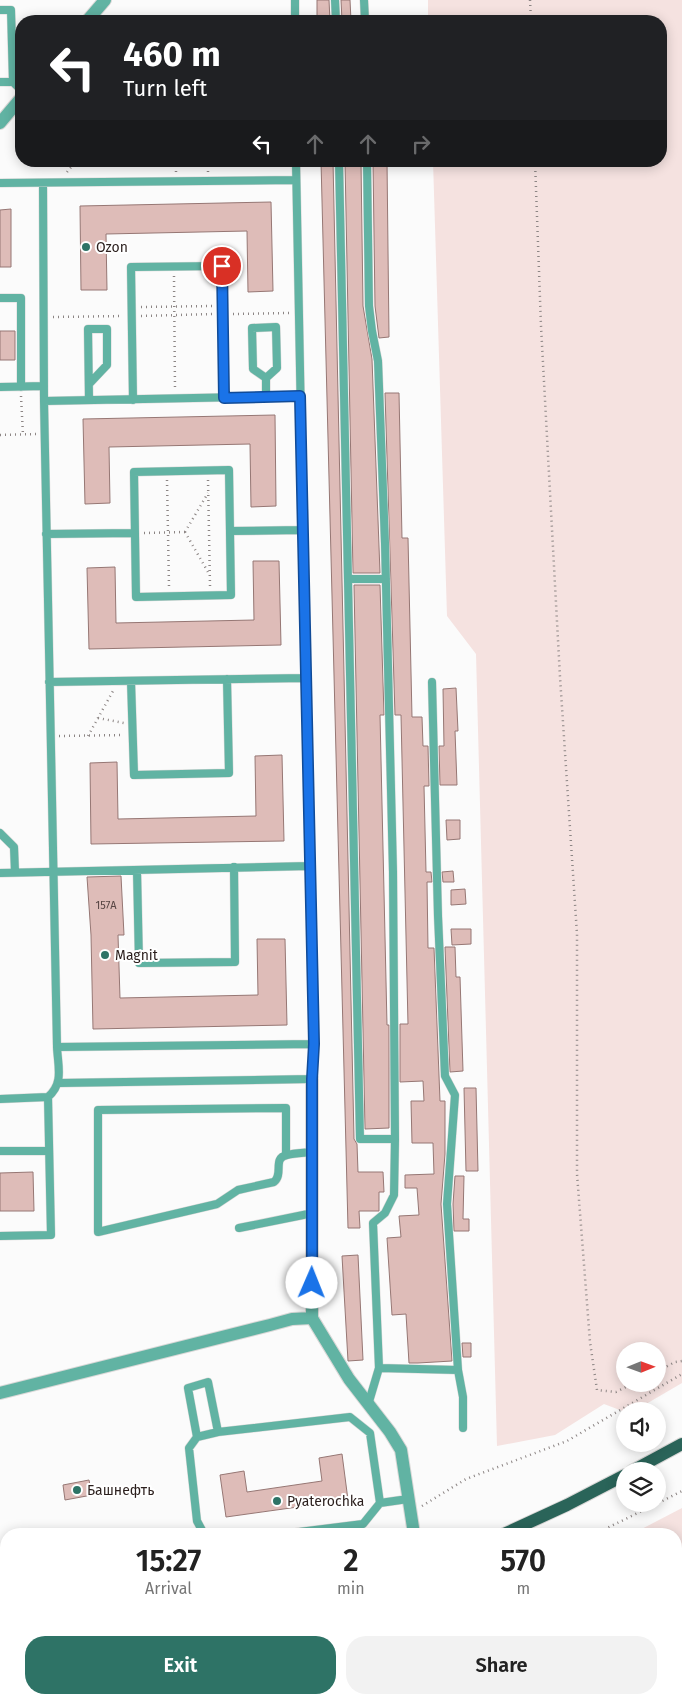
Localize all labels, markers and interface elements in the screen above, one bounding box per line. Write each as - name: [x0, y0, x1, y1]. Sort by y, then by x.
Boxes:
- text: 460 m: [123, 33, 221, 75]
- icon: left: [40, 35, 105, 100]
- text: Turn left: [123, 75, 207, 102]
- icon: left: [248, 130, 276, 158]
- icon: ahead: [301, 130, 329, 158]
- icon: ahead: [354, 130, 382, 158]
- icon: right: [407, 130, 435, 158]
- place label: Ozon: [96, 239, 128, 256]
- marker: Ozon: [80, 241, 92, 253]
- pin: [201, 245, 243, 287]
- icon: arrive: [208, 252, 236, 280]
- house number: 157А: [96, 899, 117, 912]
- place label: Magnit: [115, 947, 159, 964]
- marker: Magnit: [99, 949, 111, 961]
- position arrow: [285, 1256, 337, 1308]
- north arrow: [616, 1342, 666, 1392]
- map controls: [616, 1342, 666, 1512]
- button: sound: [616, 1402, 666, 1452]
- button: layers: [616, 1462, 666, 1512]
- place label: Башнефть: [87, 1482, 154, 1499]
- marker: Башнефть: [71, 1484, 83, 1496]
- place label: Pyaterochka: [287, 1493, 364, 1510]
- marker: Pyaterochka: [271, 1495, 283, 1507]
- text: 15:27: [136, 1543, 201, 1579]
- text: 2: [343, 1543, 359, 1579]
- text: 570: [500, 1543, 546, 1579]
- text: Arrival: [145, 1579, 192, 1598]
- text: min: [337, 1579, 365, 1598]
- text: m: [516, 1579, 530, 1598]
- button: Exit: [25, 1636, 336, 1694]
- button: Share: [346, 1636, 657, 1694]

